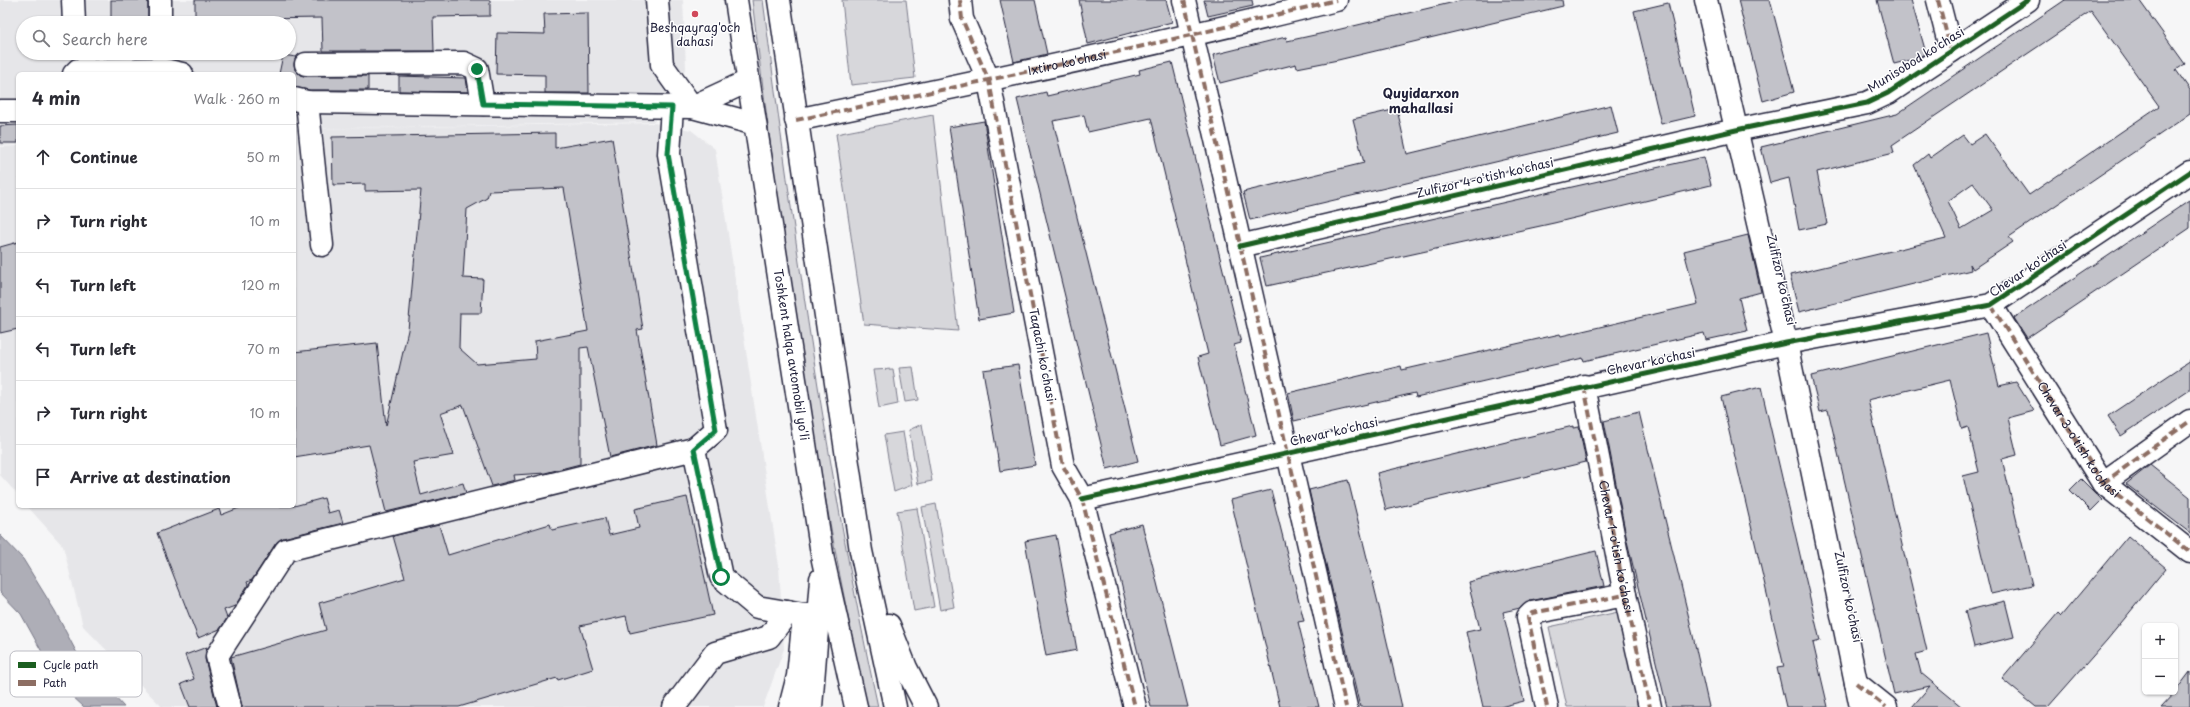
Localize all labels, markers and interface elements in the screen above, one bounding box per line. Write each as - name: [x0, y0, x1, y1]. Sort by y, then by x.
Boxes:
- marker: Beshqayrag'och dahasi: [690, 9, 700, 19]
- search box: [16, 16, 296, 60]
- place label: Beshqayrag'och dahasi: [650, 18, 740, 50]
- street label: Munisobod ko'chasi: [1863, 22, 1967, 96]
- icon: search: [30, 27, 52, 49]
- text: Search here: [62, 27, 148, 50]
- street label: Ixtiro ko'chasi: [1026, 45, 1108, 79]
- route end: [468, 60, 486, 78]
- district label: Quyidarxon mahallasi: [1383, 83, 1459, 117]
- text: 4 min: [32, 85, 80, 111]
- text: Walk · 260 m: [194, 89, 280, 108]
- text: Continue: [70, 145, 138, 168]
- icon: ahead: [32, 146, 54, 168]
- text: 50 m: [246, 147, 280, 166]
- street label: Zulfizor 4-o'tish ko'chasi: [1414, 152, 1555, 202]
- text: Turn right: [70, 209, 147, 232]
- icon: right: [32, 210, 54, 232]
- text: 10 m: [250, 211, 280, 230]
- street label: Zulfizor ko'chasi: [1763, 232, 1801, 327]
- street label: Chevar ko'chasi: [1985, 236, 2070, 301]
- street label: Toshkent halqa avtomobil yo'li: [770, 268, 814, 442]
- text: Turn left: [70, 273, 136, 296]
- icon: left: [32, 274, 54, 296]
- text: 120 m: [241, 275, 280, 294]
- street label: Taqachi koʻchasi: [1025, 307, 1061, 403]
- text: Turn left: [70, 337, 136, 360]
- icon: left: [32, 338, 54, 360]
- text: 70 m: [247, 339, 280, 358]
- street label: Chevar ko'chasi: [1605, 343, 1697, 379]
- street label: Chevar 3-o'tish ko'chasi: [2033, 378, 2125, 501]
- text: Turn right: [70, 401, 147, 424]
- icon: right: [32, 402, 54, 424]
- text: 10 m: [250, 403, 280, 422]
- street label: Chevar ko'chasi: [1288, 412, 1380, 450]
- text: Arrive at destination: [70, 465, 231, 488]
- icon: arrive: [32, 466, 54, 488]
- street label: Chevar 1-o'tish ko'chasi: [1595, 479, 1639, 615]
- street label: Zulfizor ko'chasi: [1831, 549, 1867, 644]
- route start: [712, 568, 730, 586]
- map controls: [2142, 623, 2178, 695]
- button: +: [2142, 623, 2178, 659]
- legend: [10, 651, 142, 697]
- text: Cycle path: [43, 656, 98, 673]
- button: −: [2142, 659, 2178, 695]
- text: Path: [43, 674, 67, 691]

